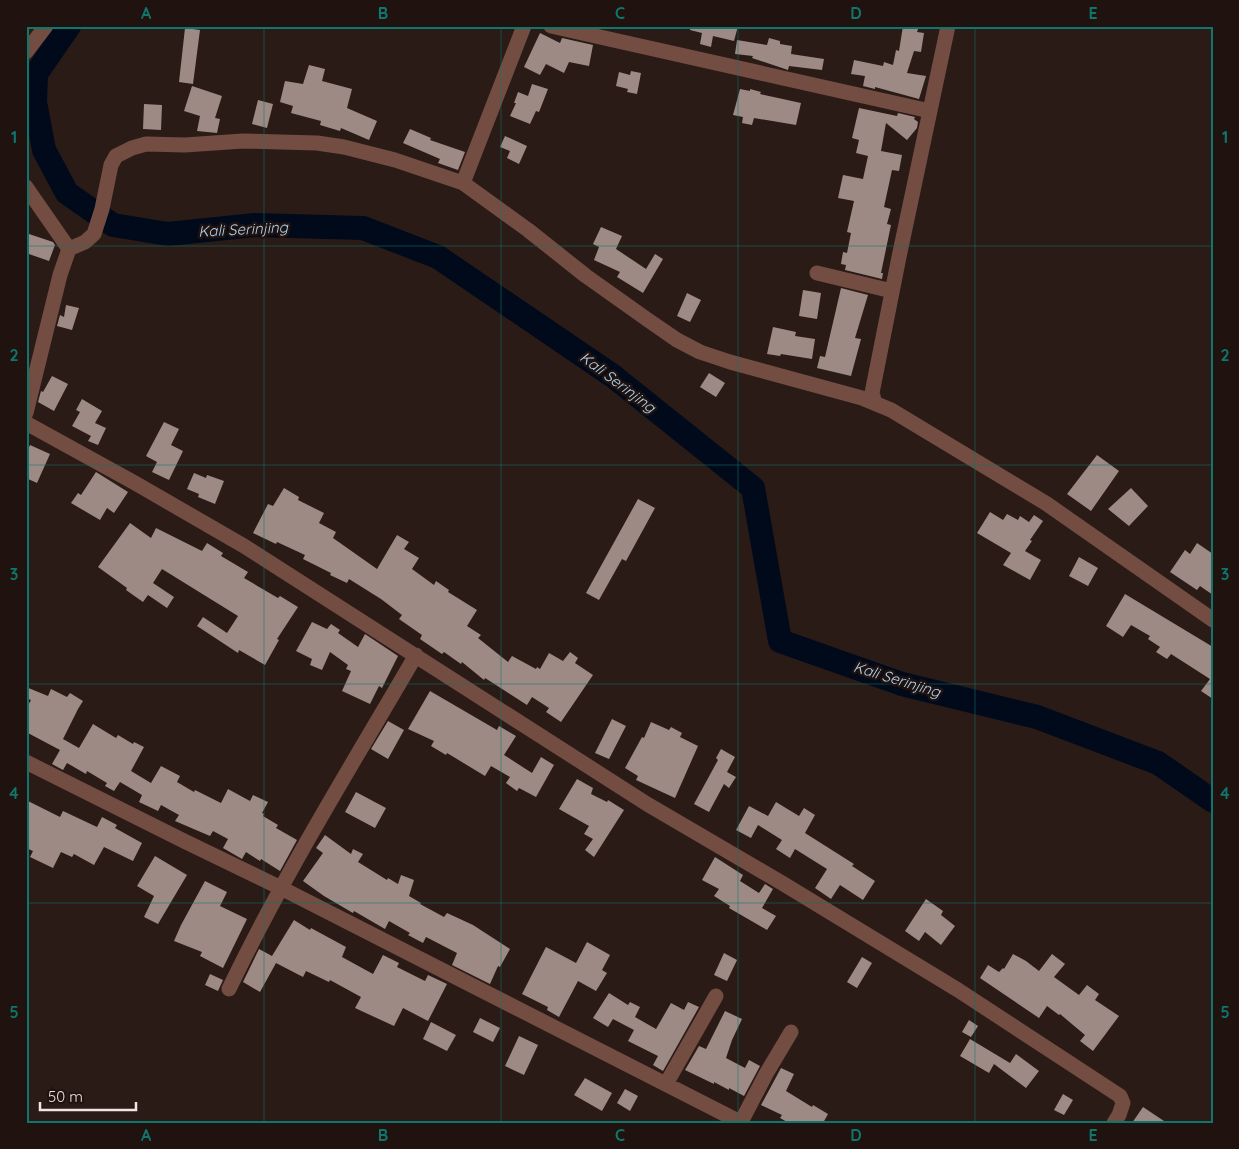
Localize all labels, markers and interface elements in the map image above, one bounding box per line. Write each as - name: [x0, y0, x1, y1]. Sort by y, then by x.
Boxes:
- text: A: [141, 3, 152, 23]
- text: B: [378, 3, 388, 23]
- text: C: [615, 3, 625, 23]
- text: D: [850, 3, 862, 23]
- text: E: [1088, 3, 1098, 23]
- text: 1: [11, 127, 17, 147]
- text: 1: [1222, 127, 1228, 147]
- water label: Kali Serinjing: [198, 217, 290, 241]
- text: 2: [9, 345, 19, 365]
- text: 2: [1220, 345, 1230, 365]
- water label: Kali Serinjing: [576, 347, 661, 418]
- text: 3: [10, 564, 18, 584]
- text: 3: [1221, 564, 1229, 584]
- water label: Kali Serinjing: [851, 657, 944, 702]
- text: 4: [9, 783, 19, 803]
- text: 4: [1220, 783, 1230, 803]
- text: 5: [9, 1002, 19, 1022]
- text: 5: [1220, 1002, 1230, 1022]
- scale bar: [40, 1079, 136, 1111]
- text: 50 m: [48, 1087, 83, 1106]
- text: A: [141, 1125, 152, 1145]
- text: B: [378, 1125, 388, 1145]
- text: C: [615, 1125, 625, 1145]
- text: D: [850, 1125, 862, 1145]
- text: E: [1088, 1125, 1098, 1145]

